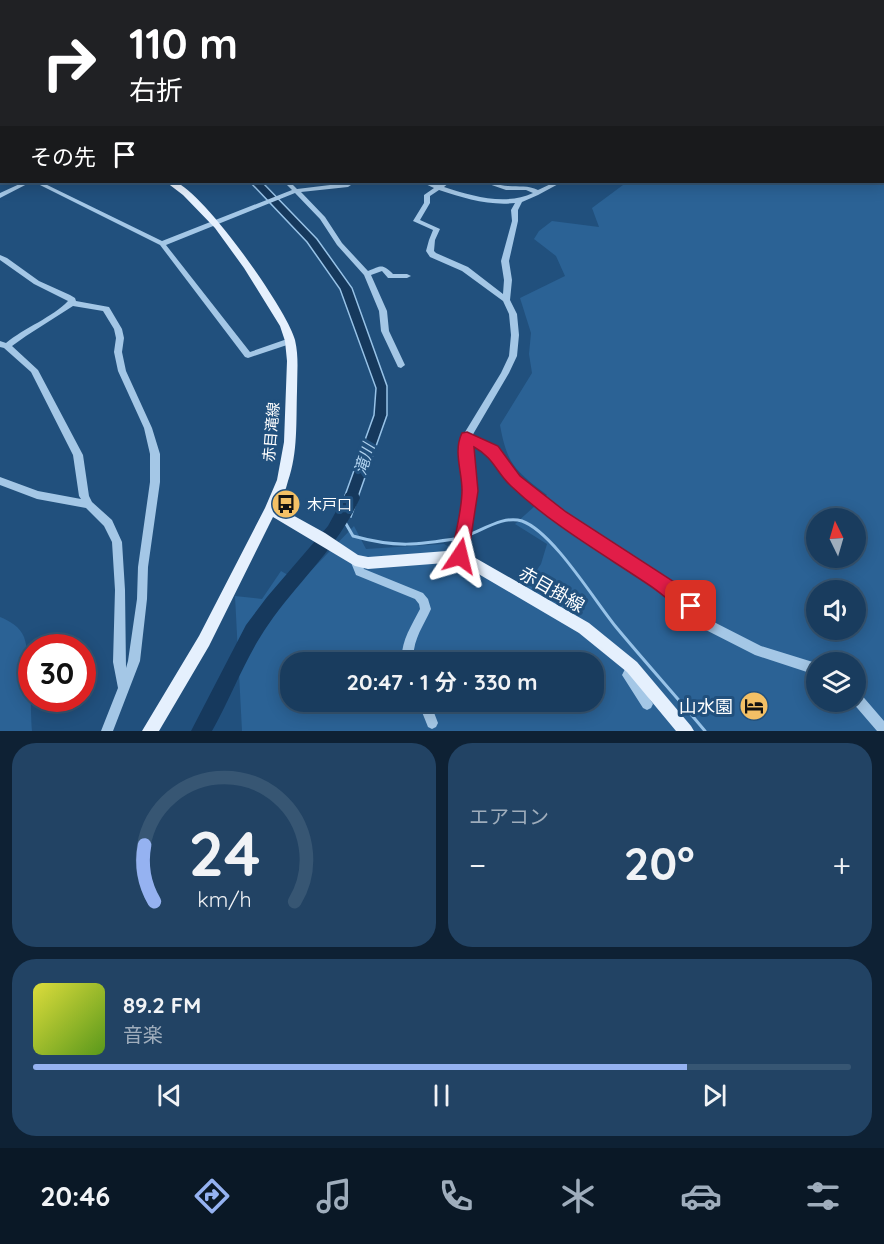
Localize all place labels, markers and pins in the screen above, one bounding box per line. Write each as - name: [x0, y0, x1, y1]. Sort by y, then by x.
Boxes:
- bus stop icon: 木戸口: [270, 488, 302, 520]
- place label: 木戸口: [307, 495, 352, 514]
- pin: [665, 580, 716, 631]
- hotel icon: 山水園: [738, 690, 770, 722]
- place label: 山水園: [679, 695, 733, 718]

